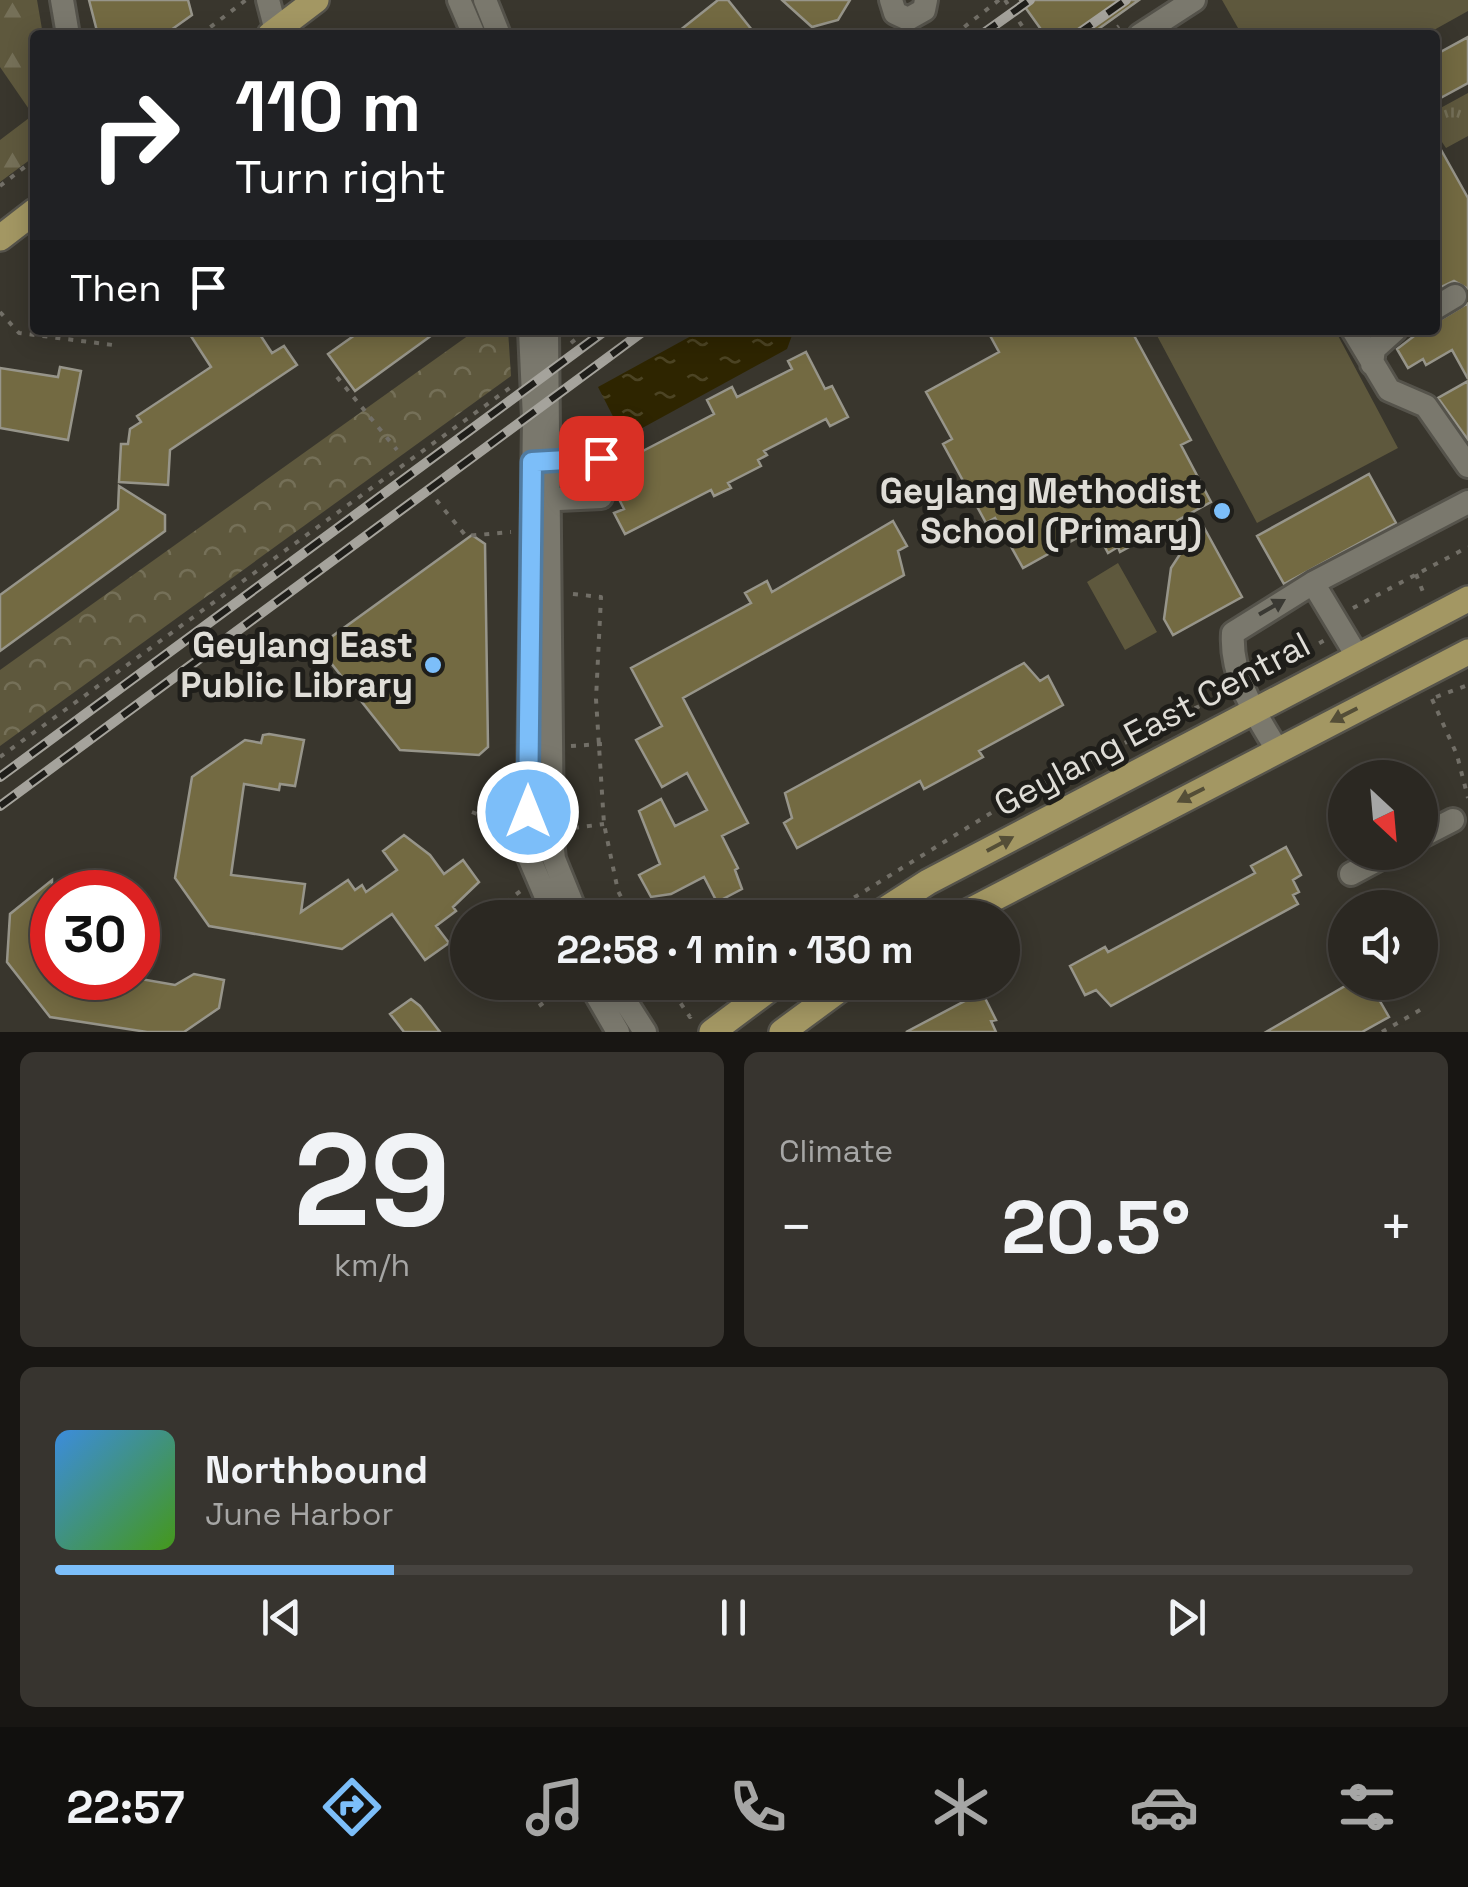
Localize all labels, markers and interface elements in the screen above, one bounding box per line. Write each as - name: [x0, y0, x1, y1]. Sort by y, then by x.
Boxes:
- text: 110 m: [235, 62, 421, 151]
- icon: right: [70, 70, 200, 200]
- text: Turn right: [235, 149, 446, 206]
- icon: arrive: [181, 260, 236, 315]
- text: Then: [70, 264, 161, 312]
- pin: [559, 416, 644, 501]
- icon: arrive: [574, 431, 629, 486]
- place label: Geylang Methodist School (Primary): [880, 469, 1202, 553]
- marker: Geylang Methodist School (Primary): [1211, 500, 1233, 522]
- one-way arrow: [1258, 599, 1286, 616]
- street label: Geylang East Central: [987, 622, 1317, 826]
- place label: Geylang East Public Library: [180, 623, 413, 707]
- marker: Geylang East Public Library: [422, 654, 444, 676]
- one-way arrow: [1329, 706, 1358, 723]
- position arrow: [476, 760, 580, 864]
- north arrow: [1328, 760, 1438, 870]
- map controls: [1328, 760, 1438, 1000]
- one-way arrow: [1177, 786, 1206, 803]
- one-way arrow: [986, 836, 1015, 853]
- speed limit sign: 30: [30, 870, 160, 1000]
- button: sound: [1328, 890, 1438, 1000]
- text: 22:58 · 1 min · 130 m: [556, 926, 914, 974]
- text: 29: [293, 1097, 451, 1263]
- text: Climate: [779, 1131, 893, 1171]
- text: 20.5°: [1001, 1179, 1191, 1275]
- text: −: [779, 1192, 813, 1262]
- text: +: [1379, 1192, 1413, 1262]
- text: km/h: [334, 1245, 410, 1285]
- text: Northbound: [205, 1446, 428, 1494]
- text: June Harbor: [205, 1494, 393, 1534]
- icon: previous: [254, 1590, 309, 1645]
- icon: pause: [706, 1590, 761, 1645]
- icon: next: [1159, 1590, 1214, 1645]
- icon: directions: [317, 1772, 387, 1842]
- icon: music: [520, 1772, 590, 1842]
- icon: phone: [723, 1772, 793, 1842]
- icon: climate: [926, 1772, 996, 1842]
- icon: car: [1129, 1772, 1199, 1842]
- icon: filters: [1332, 1772, 1402, 1842]
- text: 22:57: [66, 1779, 185, 1836]

